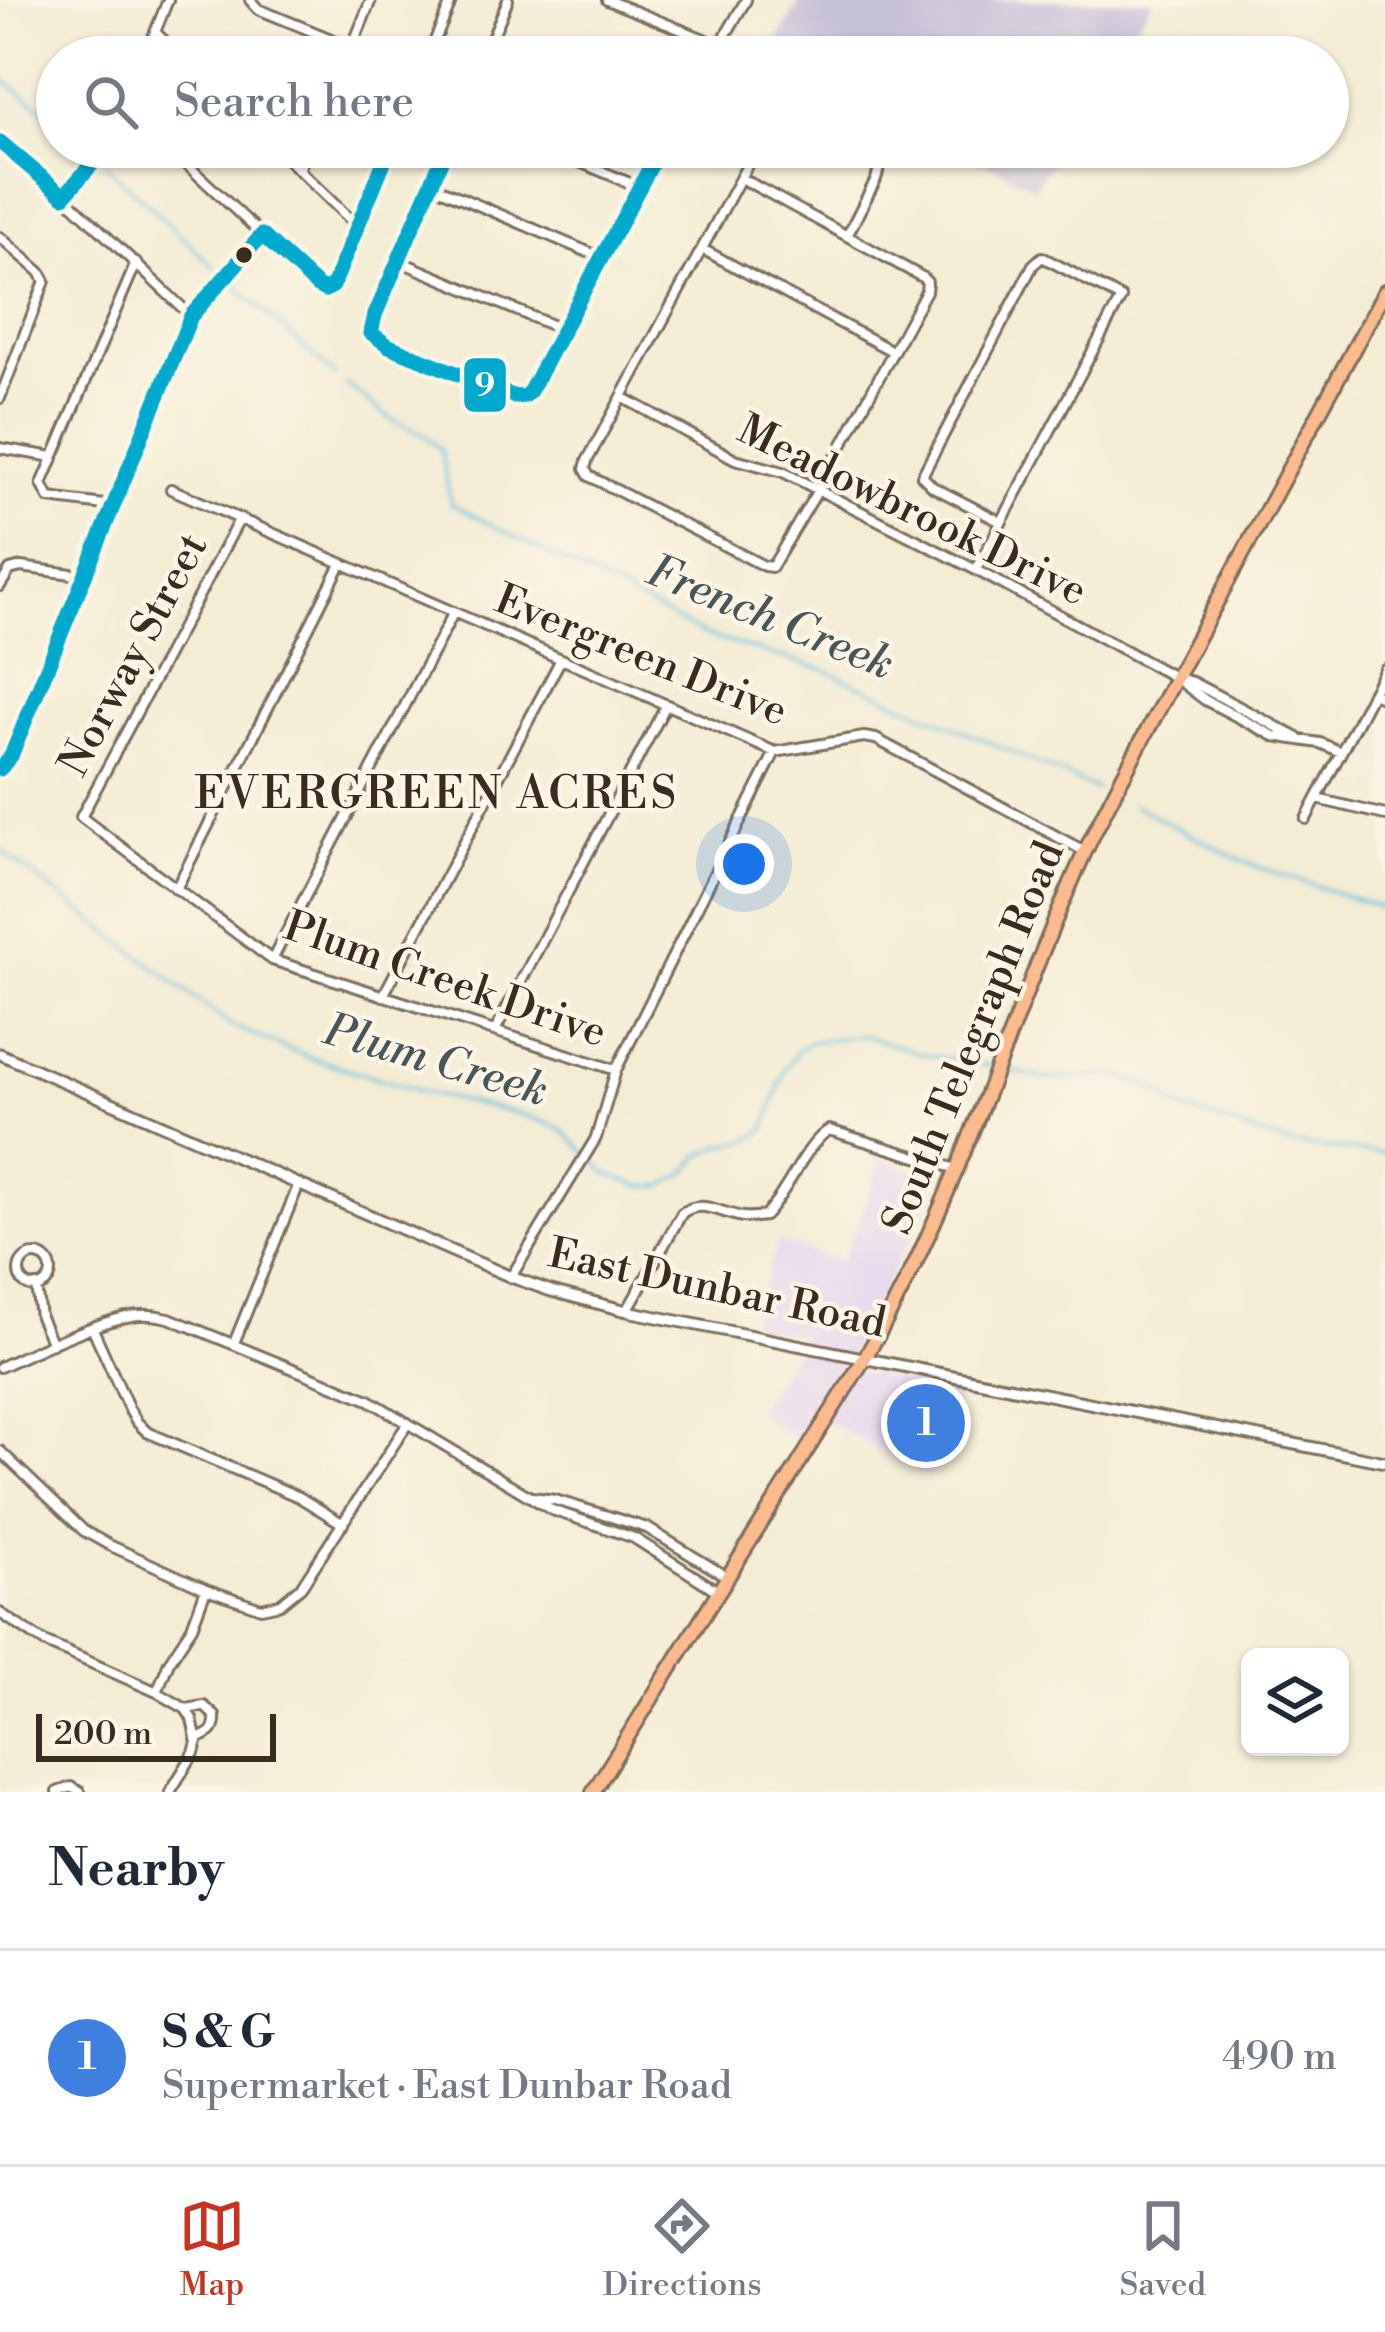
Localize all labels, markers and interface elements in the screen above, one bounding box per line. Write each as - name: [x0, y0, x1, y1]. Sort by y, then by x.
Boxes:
- search box: [36, 36, 1349, 168]
- icon: search: [78, 69, 144, 135]
- text: Search here: [174, 74, 414, 131]
- unlabelled marker: [233, 244, 255, 266]
- line badge: 9: [462, 356, 508, 414]
- text: 9: [475, 366, 495, 407]
- street label: Meadowbrook Drive: [729, 404, 1095, 618]
- street label: Norway Street: [48, 524, 221, 786]
- water label: French Creek: [638, 543, 902, 693]
- street label: Evergreen Drive: [487, 573, 795, 740]
- district label: EVERGREEN ACRES: [195, 766, 679, 823]
- your location: [714, 834, 774, 894]
- street label: South Telegraph Road: [871, 834, 1078, 1242]
- street label: Plum Creek Drive: [277, 901, 613, 1059]
- water label: Plum Creek: [318, 1003, 554, 1119]
- street label: East Dunbar Road: [543, 1227, 891, 1351]
- pin: 1: [887, 1378, 965, 1468]
- map controls: [1241, 1648, 1349, 1756]
- button: layers: [1241, 1648, 1349, 1756]
- scale bar: [36, 1708, 276, 1761]
- text: 200 m: [54, 1714, 152, 1755]
- text: Nearby: [48, 1838, 224, 1902]
- text: S & G: [162, 2005, 275, 2062]
- text: 1: [78, 2033, 96, 2082]
- text: 490 m: [1222, 2033, 1337, 2082]
- text: Supermarket · East Dunbar Road: [162, 2062, 732, 2111]
- tab: Map: [179, 2193, 245, 2306]
- tab: Directions: [603, 2193, 762, 2306]
- tab: Saved: [1119, 2193, 1206, 2306]

